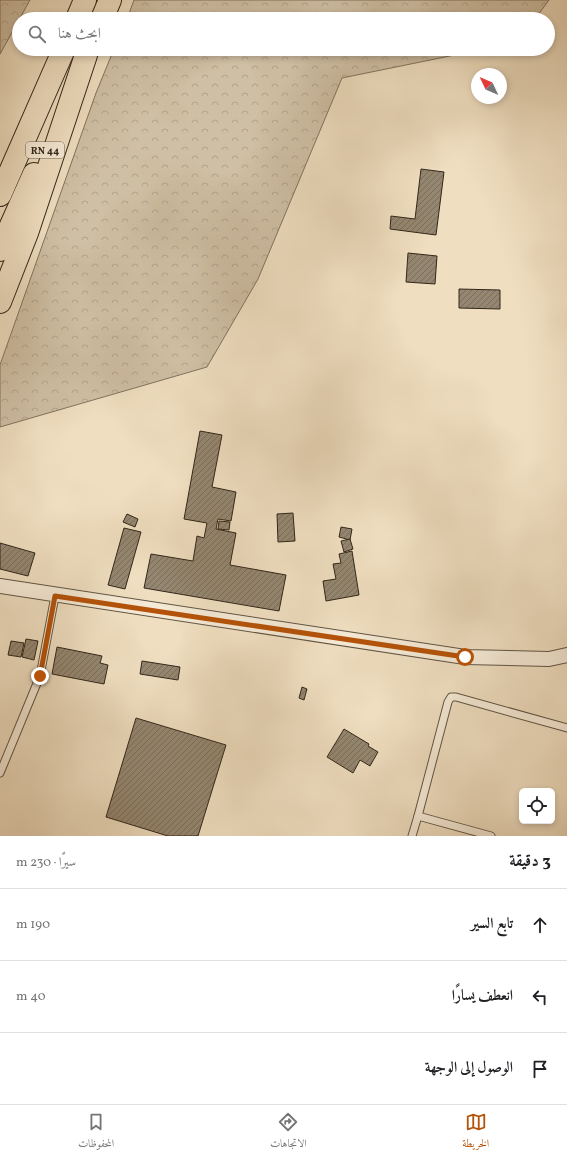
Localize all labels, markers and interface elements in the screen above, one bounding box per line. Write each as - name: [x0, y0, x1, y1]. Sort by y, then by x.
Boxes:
- search box: [12, 12, 555, 56]
- icon: search: [26, 23, 48, 45]
- text: ابحث هنا: [58, 24, 101, 45]
- north arrow: [471, 68, 507, 104]
- road number: RN 44: [26, 142, 64, 158]
- route start: [456, 648, 474, 666]
- route end: [31, 667, 49, 685]
- map controls: [519, 788, 555, 824]
- button: locate: [519, 788, 555, 824]
- text: 3 دقيقة: [509, 850, 551, 873]
- text: سيرًا · 230 m: [16, 854, 76, 872]
- text: تابع السير: [471, 914, 513, 935]
- icon: ahead: [529, 914, 551, 936]
- text: 190 m: [16, 916, 50, 934]
- text: انعطف يسارًا: [452, 986, 513, 1007]
- icon: left: [529, 986, 551, 1008]
- text: 40 m: [16, 988, 45, 1006]
- text: الوصول إلى الوجهة: [425, 1058, 513, 1079]
- icon: arrive: [529, 1058, 551, 1080]
- tab: المحفوظات: [78, 1111, 114, 1154]
- tab: الاتجاهات: [270, 1111, 307, 1154]
- tab: الخريطة: [462, 1111, 489, 1154]

